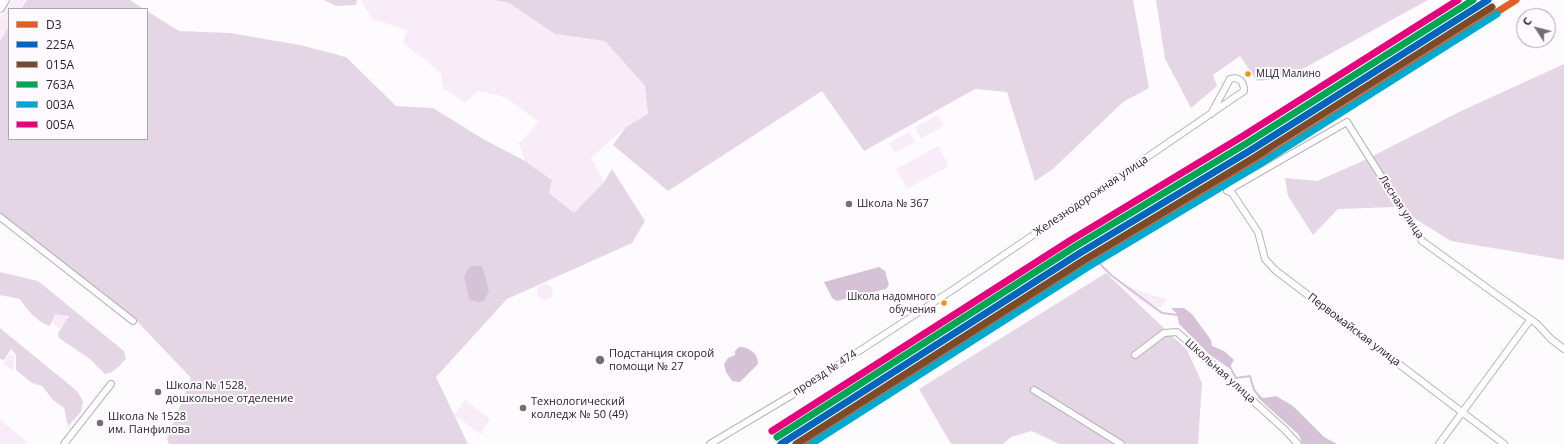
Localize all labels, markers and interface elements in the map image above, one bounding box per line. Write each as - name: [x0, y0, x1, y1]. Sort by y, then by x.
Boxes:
- legend: [8, 8, 148, 140]
- north arrow: [1516, 8, 1556, 48]
- text: С: [1519, 14, 1535, 28]
- text: D3: [46, 16, 62, 33]
- text: 225А: [46, 36, 74, 53]
- text: 015А: [46, 56, 74, 73]
- place label: МЦД Малино: [1256, 68, 1321, 80]
- marker: МЦД Малино: [1243, 69, 1253, 79]
- text: 763А: [46, 76, 74, 93]
- text: 003А: [46, 96, 74, 113]
- text: 005А: [46, 116, 74, 133]
- street label: Железнодорожная улица: [1031, 153, 1151, 239]
- street label: Лесная улица: [1376, 173, 1426, 241]
- place label: Школа № 367: [857, 197, 929, 211]
- marker: Школа № 367: [844, 199, 854, 209]
- place label: Школа надомного обучения: [847, 291, 936, 314]
- street label: Первомайская улица: [1305, 291, 1403, 369]
- marker: Школа надомного обучения: [939, 298, 949, 308]
- street label: Школьная улица: [1182, 336, 1258, 406]
- place label: Подстанция скорой помощи № 27: [609, 347, 714, 373]
- street label: проезд № 474: [790, 347, 860, 399]
- marker: Подстанция скорой помощи № 27: [594, 354, 606, 366]
- place label: Школа № 1528, дошкольное отделение: [166, 379, 293, 405]
- marker: Школа № 1528, дошкольное отделение: [153, 387, 163, 397]
- place label: Технологический колледж № 50 (49): [531, 395, 628, 421]
- marker: Технологический колледж № 50 (49): [518, 403, 528, 413]
- place label: Школа № 1528 им. Панфилова: [108, 410, 190, 436]
- marker: Школа № 1528 им. Панфилова: [95, 418, 105, 428]

